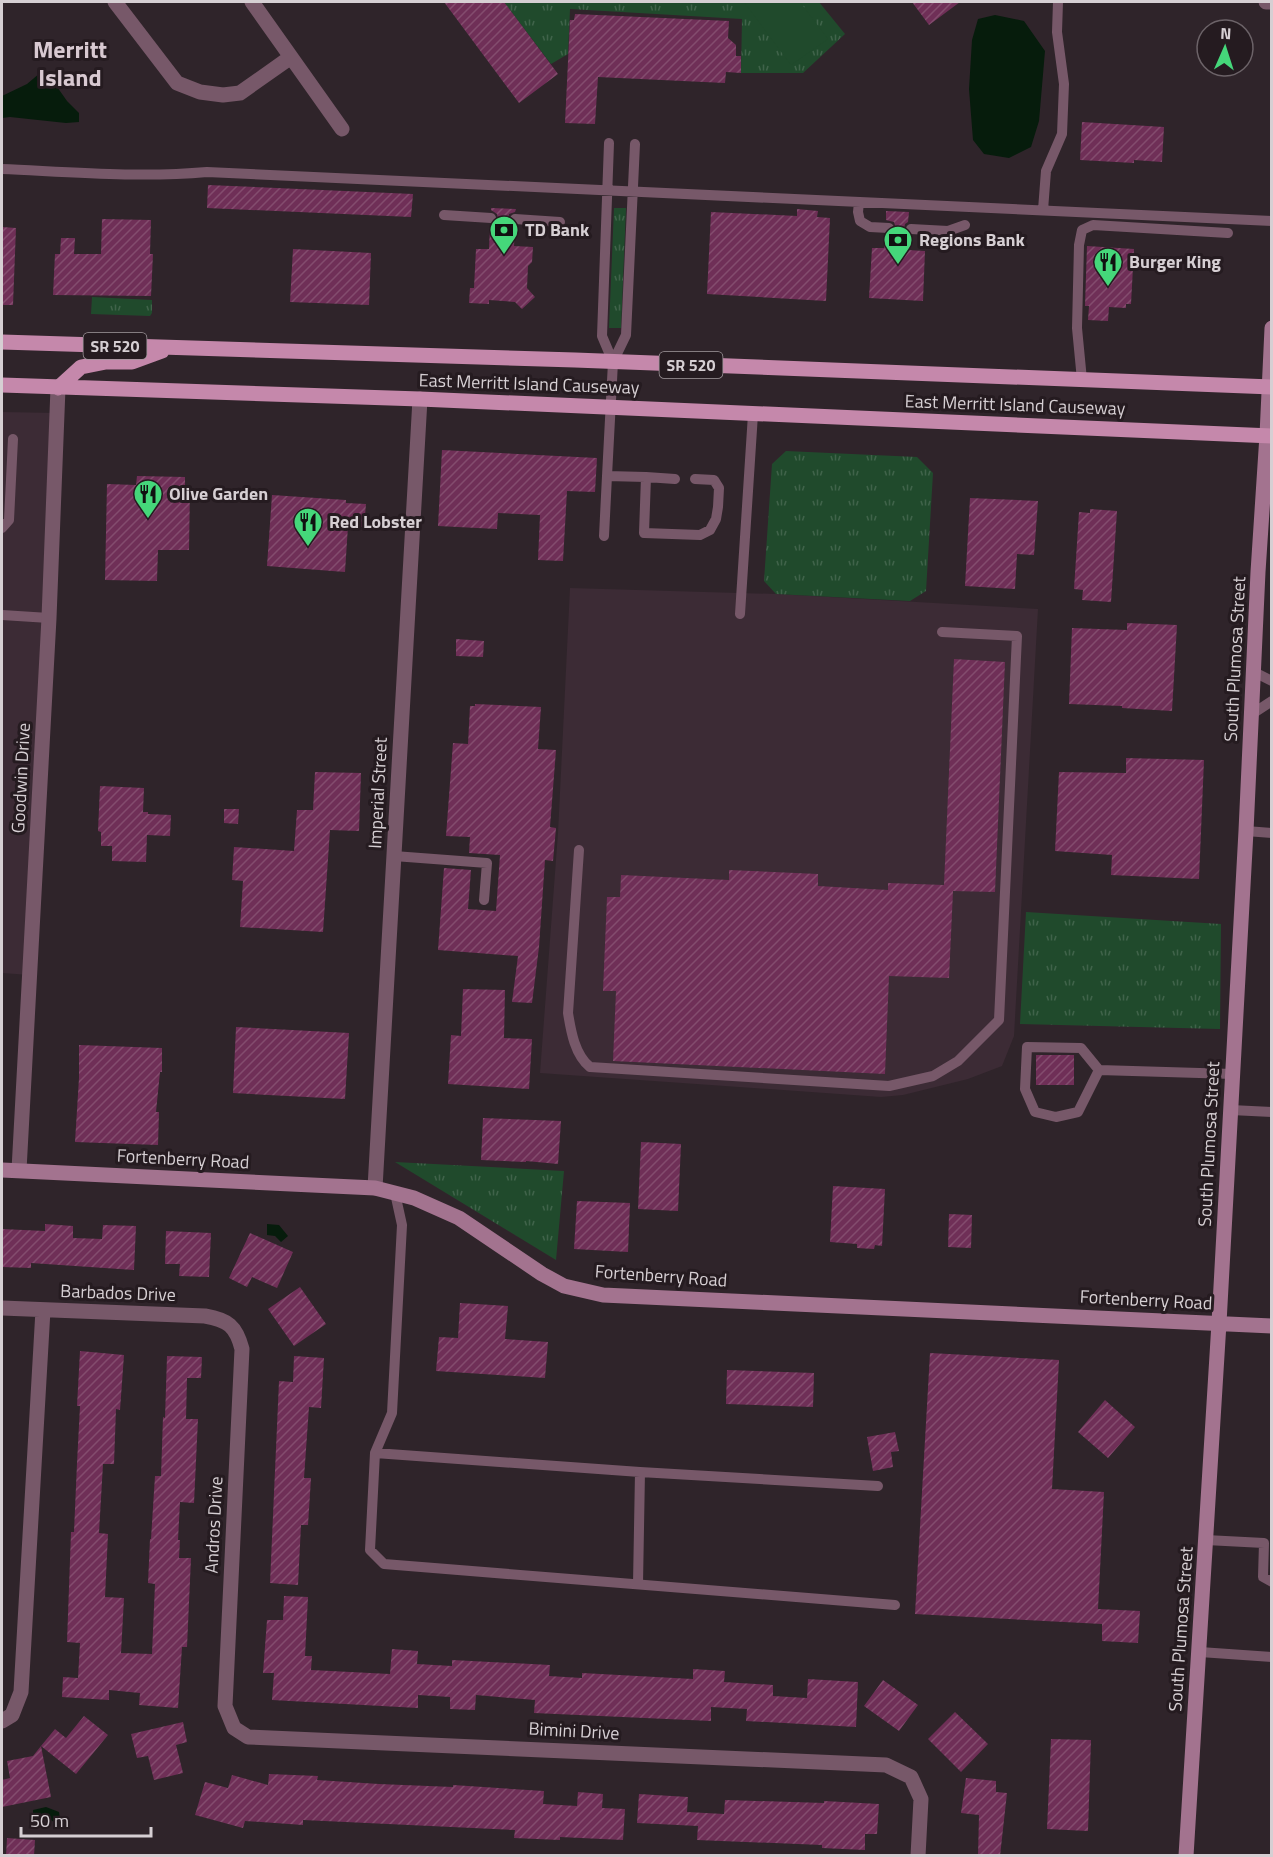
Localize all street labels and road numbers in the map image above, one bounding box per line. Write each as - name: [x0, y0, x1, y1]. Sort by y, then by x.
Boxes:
- road number: SR 520: [84, 333, 146, 359]
- road number: SR 520: [660, 352, 722, 378]
- street label: East Merritt Island Causeway: [418, 366, 640, 401]
- street label: East Merritt Island Causeway: [904, 387, 1126, 422]
- street label: South Plumosa Street: [1217, 575, 1252, 742]
- street label: Goodwin Drive: [4, 722, 37, 834]
- street label: Imperial Street: [361, 736, 394, 849]
- street label: South Plumosa Street: [1191, 1060, 1226, 1227]
- street label: Fortenberry Road: [116, 1142, 250, 1175]
- street label: Fortenberry Road: [594, 1257, 728, 1294]
- street label: Barbados Drive: [60, 1277, 176, 1308]
- street label: Fortenberry Road: [1079, 1283, 1213, 1316]
- street label: Andros Drive: [197, 1476, 230, 1574]
- street label: South Plumosa Street: [1161, 1545, 1200, 1712]
- street label: Bimini Drive: [528, 1715, 620, 1746]

